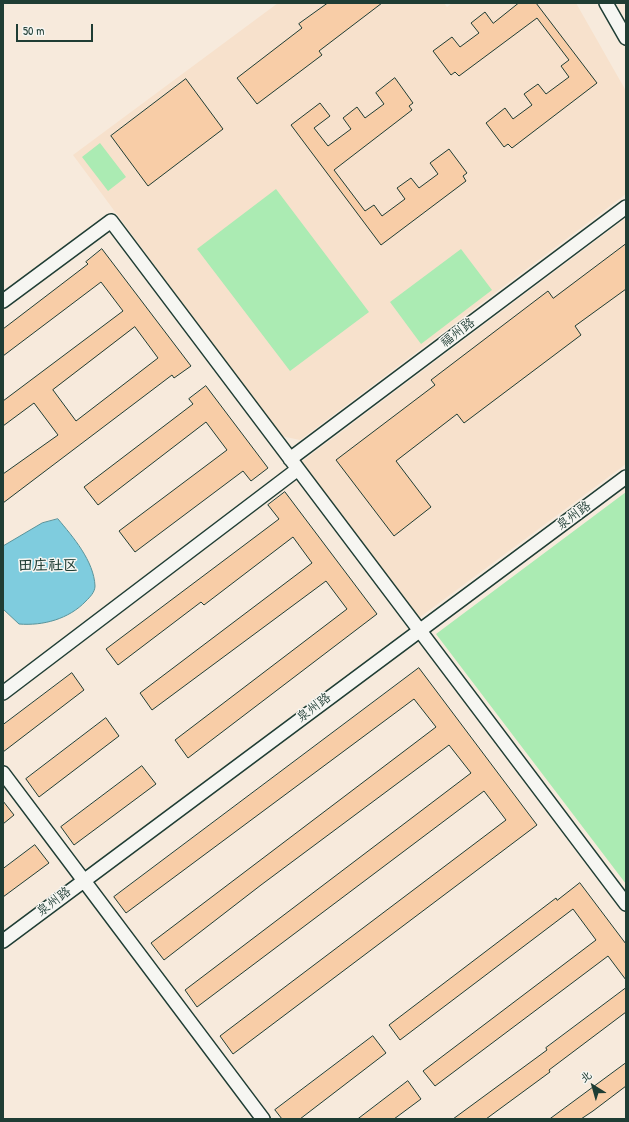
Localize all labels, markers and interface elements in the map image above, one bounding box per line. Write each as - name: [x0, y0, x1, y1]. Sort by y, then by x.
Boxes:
- scale bar: [18, 16, 95, 42]
- text: 50 m: [23, 22, 44, 39]
- street label: 福州路: [438, 315, 478, 351]
- street label: 泉州路: [554, 498, 594, 534]
- district label: 田庄社区: [18, 557, 78, 575]
- street label: 泉州路: [294, 690, 334, 726]
- street label: 泉州路: [34, 884, 74, 920]
- north arrow: [573, 1066, 613, 1106]
- text: 北: [577, 1068, 594, 1085]

